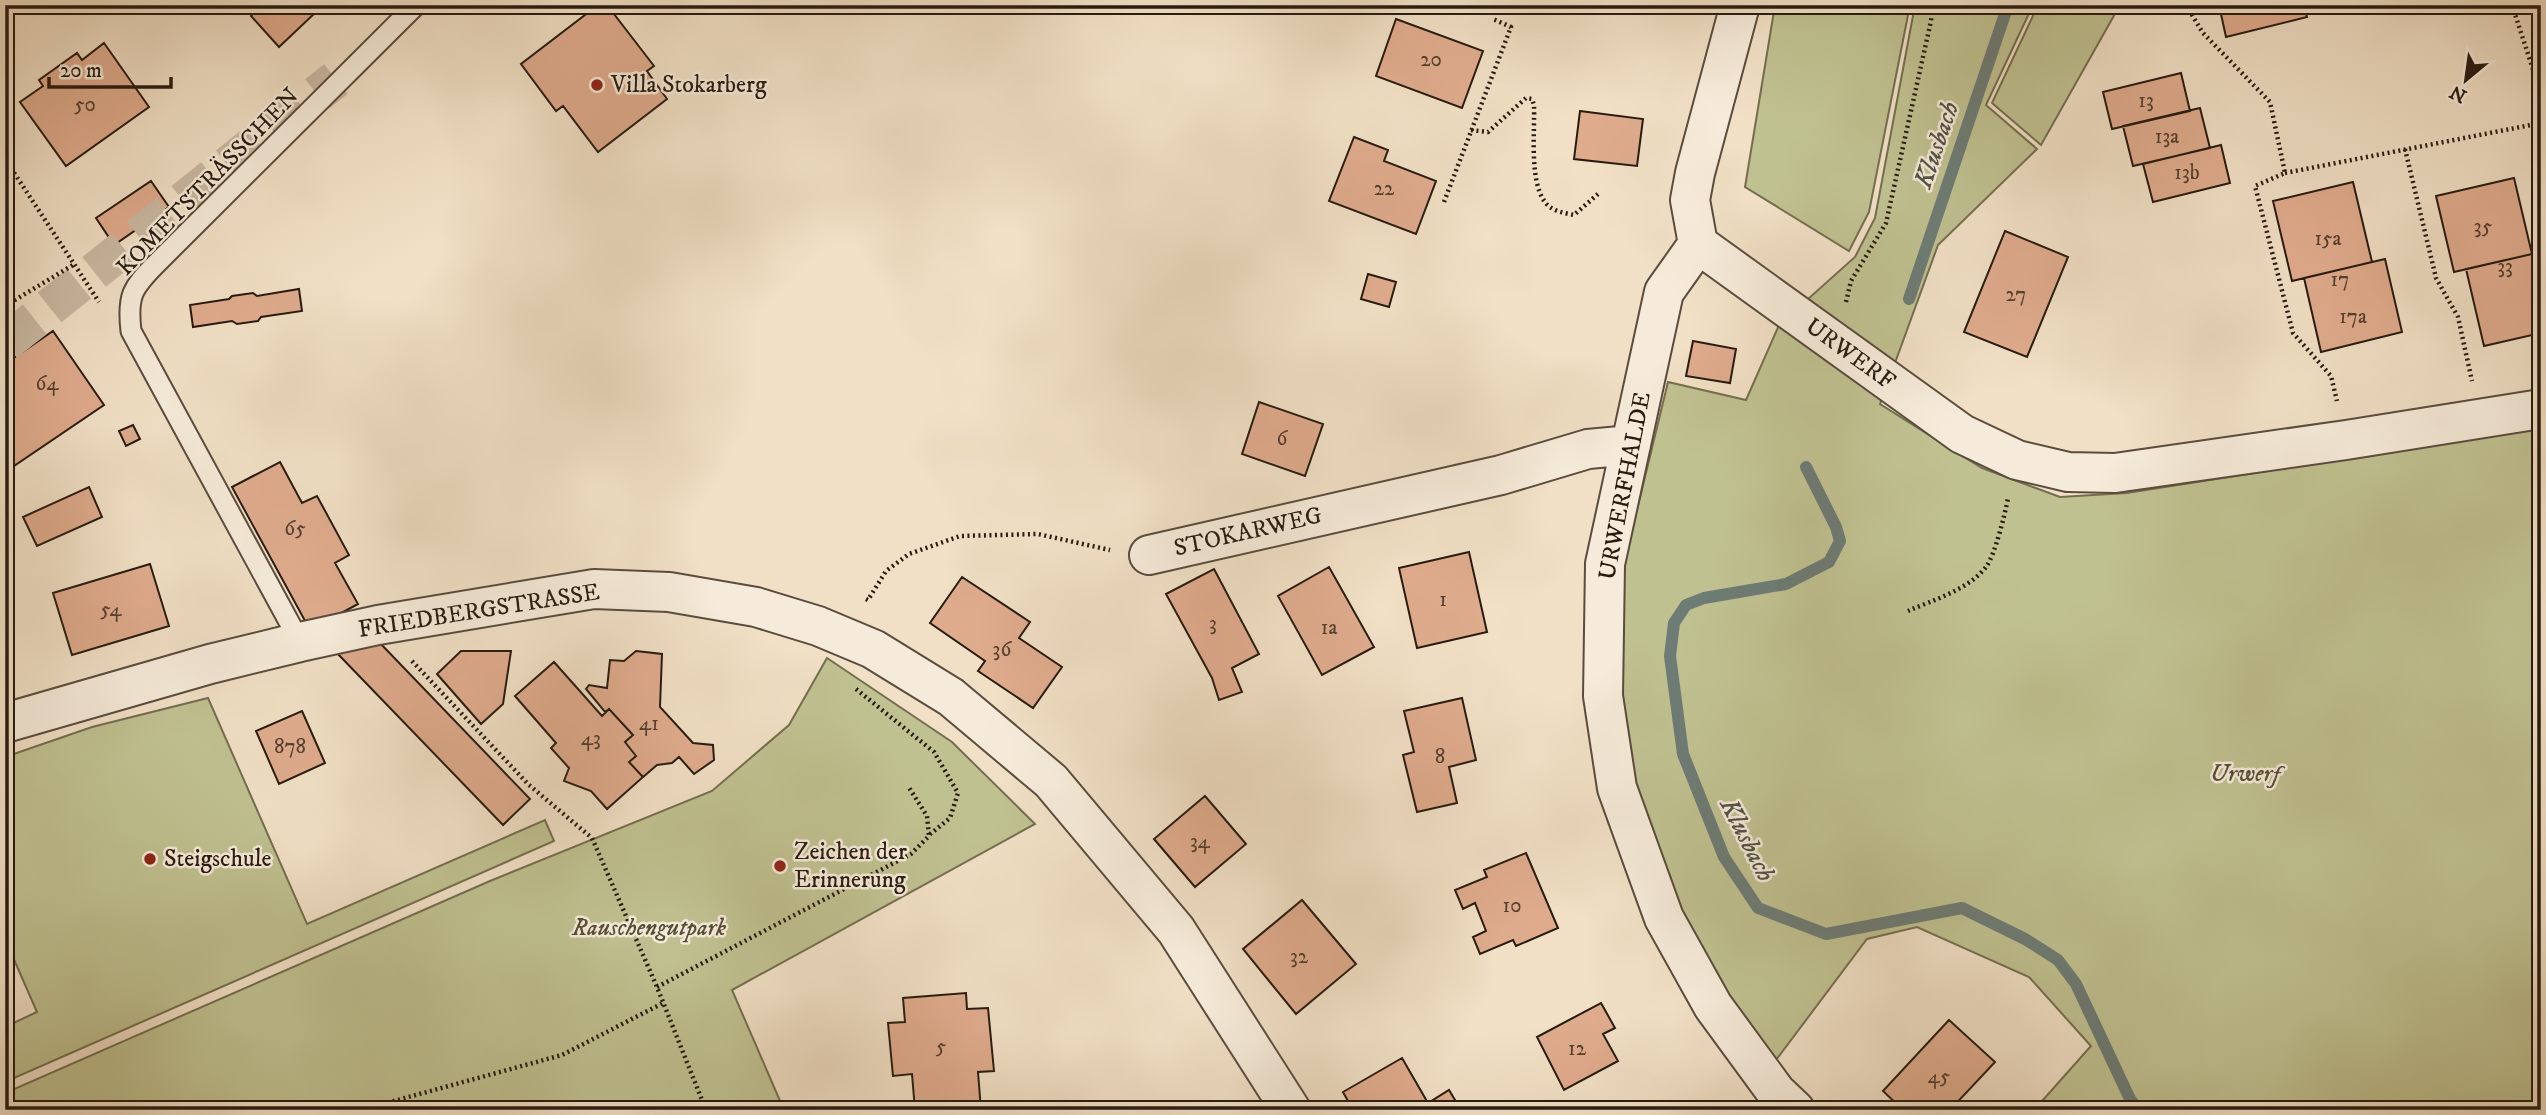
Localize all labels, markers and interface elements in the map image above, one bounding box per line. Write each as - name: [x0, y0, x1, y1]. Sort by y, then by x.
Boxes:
- scale bar: [49, 46, 172, 90]
- north arrow: [2430, 46, 2500, 116]
- house number: 20: [1420, 47, 1442, 73]
- text: 20 m: [60, 58, 102, 84]
- place label: Villa Stokarberg: [610, 70, 767, 100]
- marker: Villa Stokarberg: [589, 77, 605, 93]
- text: N: [2446, 80, 2471, 107]
- street label: KOMETSTRÄSSCHEN: [110, 82, 306, 282]
- house number: 13: [2138, 88, 2154, 114]
- house number: 50: [74, 92, 96, 118]
- water label: Klusbach: [1907, 97, 1967, 194]
- house number: 13a: [2155, 124, 2179, 150]
- house number: 13b: [2174, 160, 2200, 186]
- house number: 22: [1374, 176, 1395, 202]
- house number: 35: [2474, 214, 2492, 240]
- house number: 15a: [2315, 226, 2342, 252]
- house number: 33: [2497, 254, 2513, 280]
- house number: 17: [2331, 267, 2349, 293]
- house number: 27: [2006, 282, 2026, 308]
- house number: 17a: [2339, 304, 2367, 330]
- street label: URWERF: [1799, 311, 1901, 397]
- house number: 64: [35, 371, 59, 397]
- street label: URWERFHALDE: [1592, 389, 1658, 583]
- house number: 6: [1277, 426, 1289, 452]
- street label: STOKARWEG: [1171, 500, 1325, 564]
- house number: 65: [284, 516, 306, 542]
- street label: FRIEDBERGSTRASSE: [356, 577, 602, 645]
- house number: 1: [1439, 587, 1447, 613]
- house number: 54: [100, 597, 123, 623]
- house number: 3: [1209, 611, 1217, 637]
- house number: 1a: [1321, 615, 1337, 641]
- house number: 36: [993, 637, 1012, 663]
- house number: 41: [639, 711, 659, 737]
- house number: 43: [581, 726, 601, 752]
- house number: 878: [274, 734, 306, 760]
- house number: 8: [1435, 744, 1445, 770]
- park label: Urwerf: [2210, 759, 2286, 789]
- water label: Klusbach: [1712, 792, 1782, 888]
- house number: 34: [1190, 829, 1211, 855]
- place label: Zeichen der Erinnerung: [794, 837, 907, 895]
- place label: Steigschule: [164, 844, 272, 874]
- marker: Steigschule: [142, 851, 158, 867]
- marker: Zeichen der Erinnerung: [772, 858, 788, 874]
- house number: 10: [1503, 893, 1521, 919]
- park label: Rauschengutpark: [571, 913, 726, 943]
- house number: 32: [1290, 944, 1309, 970]
- house number: 5: [936, 1034, 946, 1060]
- house number: 12: [1568, 1036, 1587, 1062]
- house number: 45: [1928, 1064, 1950, 1090]

